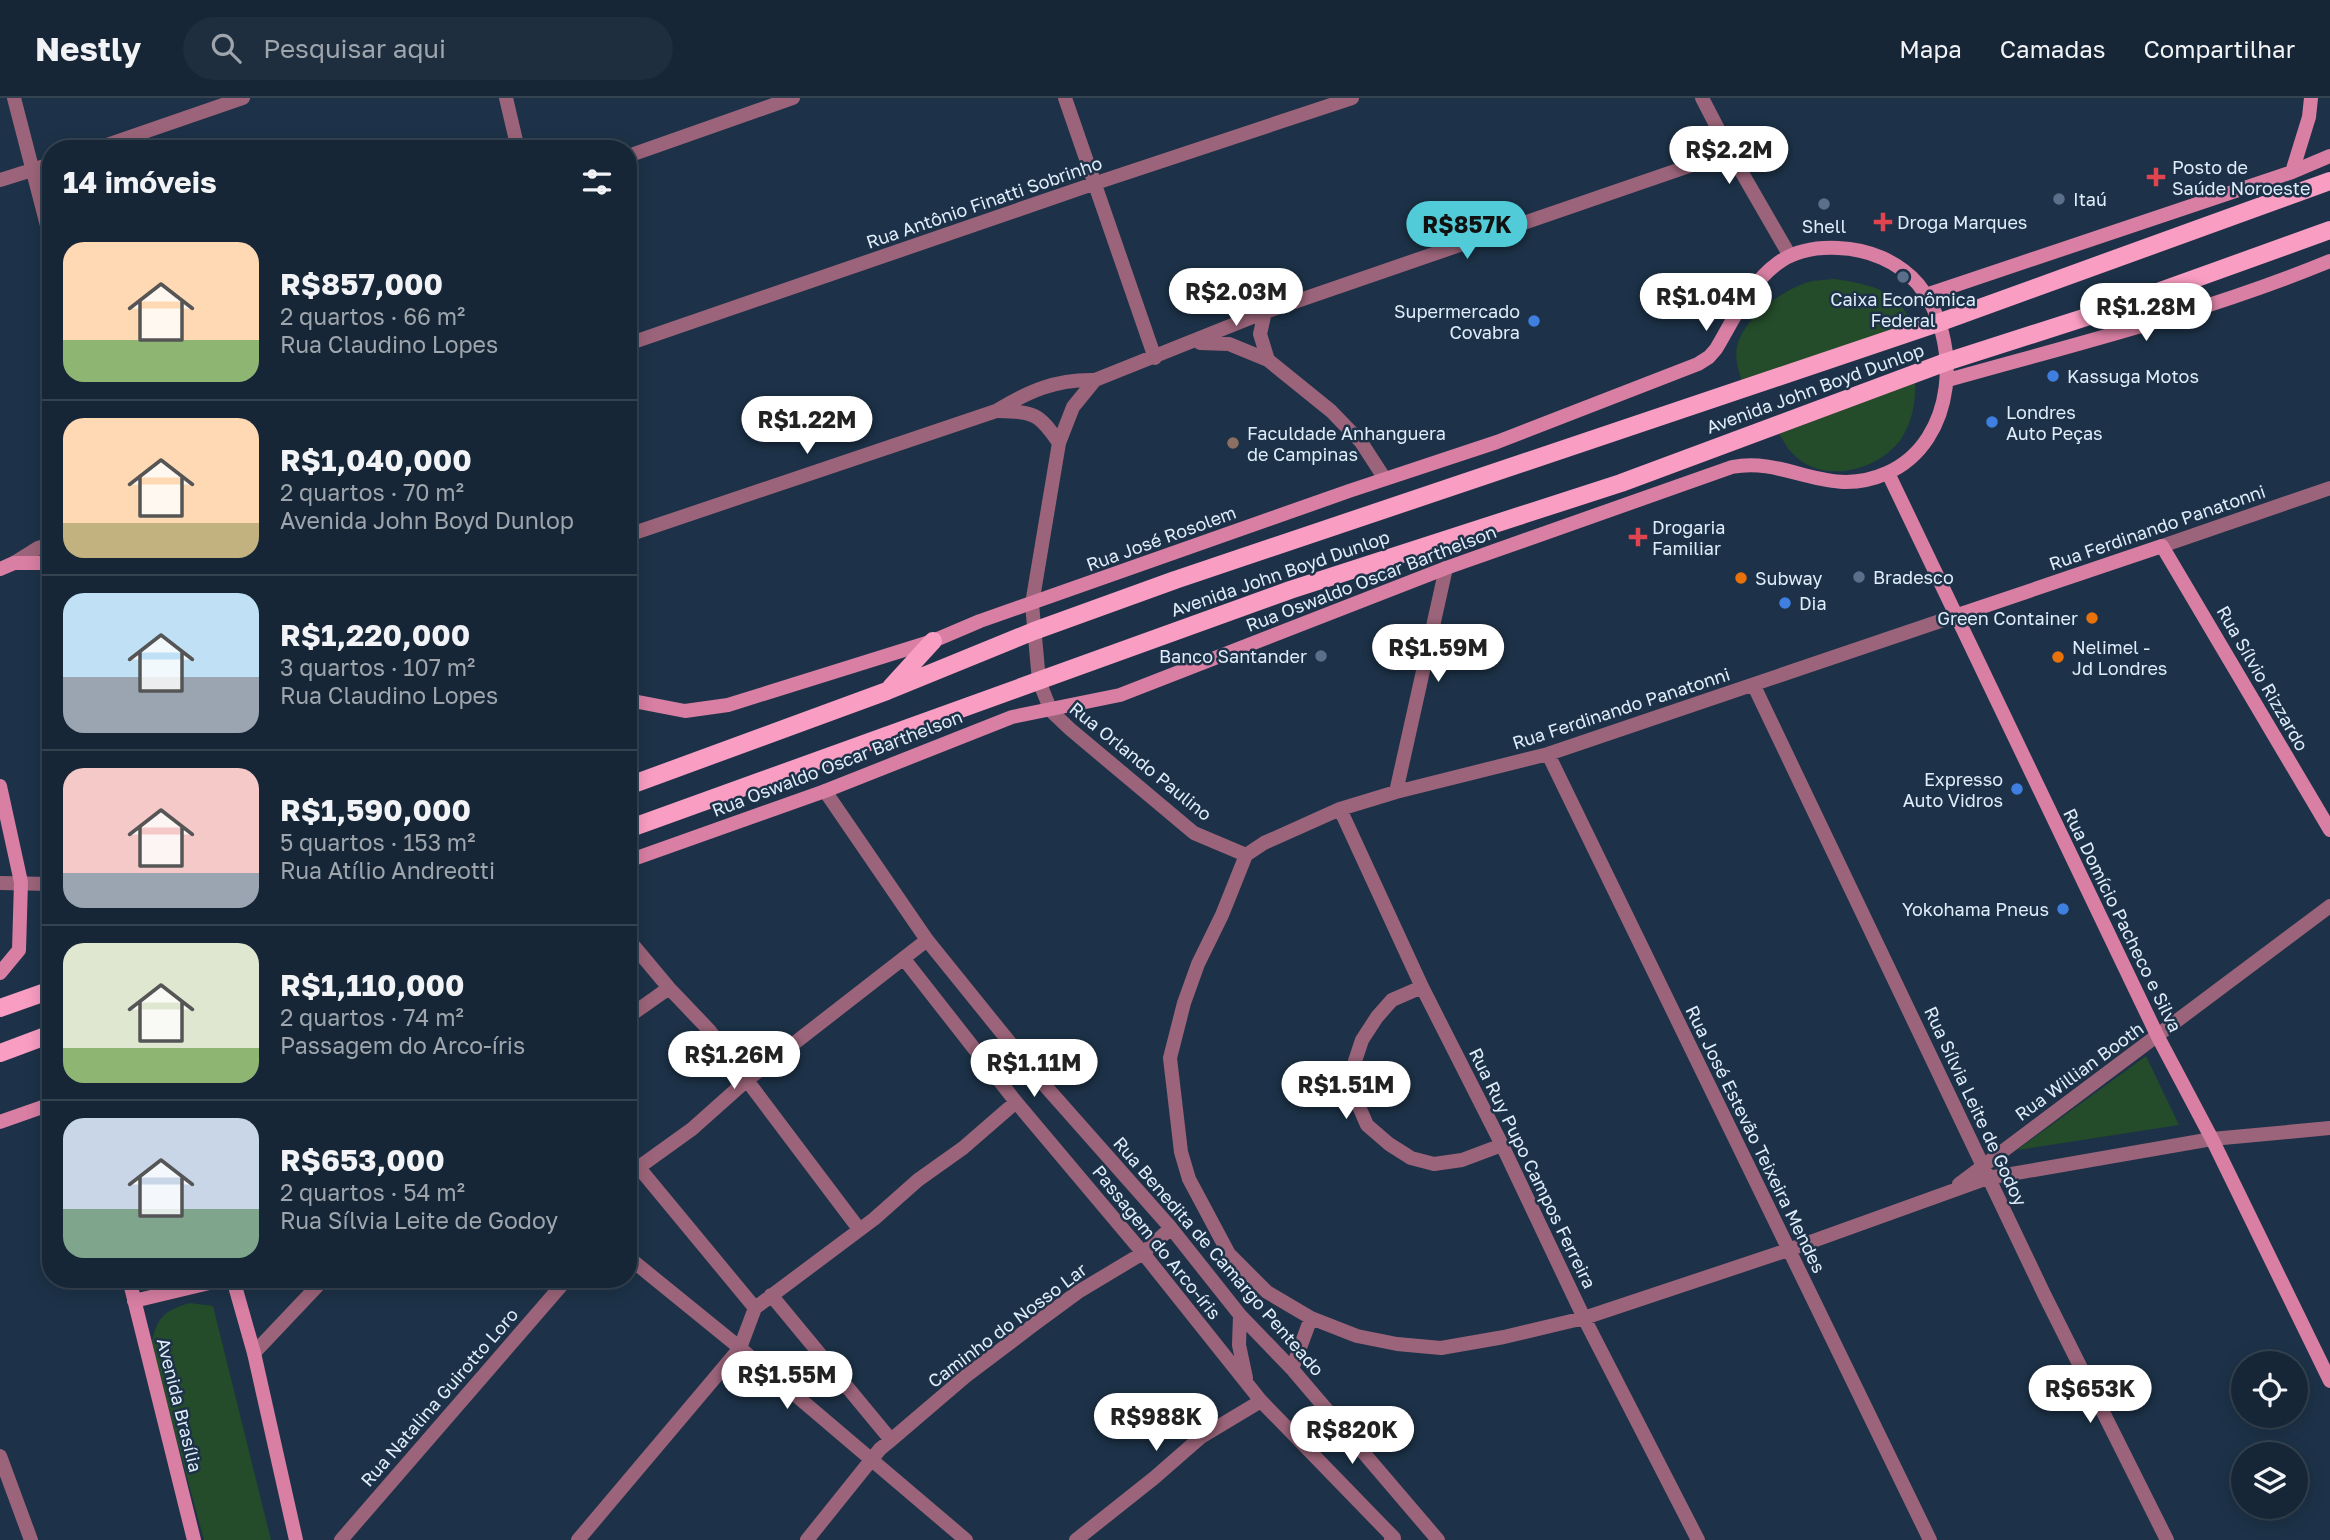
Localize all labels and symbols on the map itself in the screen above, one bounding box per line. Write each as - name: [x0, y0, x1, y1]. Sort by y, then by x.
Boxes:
- pin: R$2.2M: [1672, 126, 1786, 186]
- street label: Rua Antônio Finatti Sobrinho: [863, 151, 1105, 253]
- place label: Posto de Saúde Noroeste: [2172, 156, 2310, 199]
- marker: Posto de Saúde Noroeste: [2146, 167, 2166, 187]
- place label: Itaú: [2073, 188, 2107, 210]
- marker: Itaú: [2051, 191, 2067, 207]
- marker: Shell: [1816, 196, 1832, 212]
- pin: R$857K: [1410, 202, 1524, 261]
- place label: Droga Marques: [1897, 211, 2027, 233]
- marker: Droga Marques: [1875, 214, 1891, 230]
- place label: Shell: [1802, 215, 1847, 237]
- pin: R$2.03M: [1171, 268, 1301, 328]
- marker: Caixa Econômica Federal: [1895, 269, 1911, 285]
- pin: R$1.04M: [1641, 274, 1771, 333]
- pin: R$1.28M: [2081, 284, 2211, 343]
- place label: Caixa Econômica Federal: [1830, 288, 1976, 331]
- place label: Supermercado Covabra: [1394, 300, 1520, 343]
- marker: Supermercado Covabra: [1526, 313, 1542, 329]
- street label: Avenida John Boyd Dunlop: [1703, 338, 1927, 438]
- place label: Kassuga Motos: [2067, 365, 2199, 387]
- marker: Kassuga Motos: [2045, 368, 2061, 384]
- pin: R$1.22M: [742, 396, 872, 456]
- place label: Londres Auto Peças: [2006, 401, 2103, 444]
- marker: Londres Auto Peças: [1984, 414, 2000, 430]
- place label: Faculdade Anhanguera de Campinas: [1247, 422, 1446, 465]
- marker: Faculdade Anhanguera de Campinas: [1225, 435, 1241, 451]
- street label: Rua Ferdinando Panatonni: [2046, 480, 2268, 574]
- street label: Rua José Rosolem: [1083, 501, 1239, 575]
- place label: Drogaria Familiar: [1652, 516, 1726, 559]
- street label: Rua Oswaldo Oscar Barthelson: [1243, 520, 1499, 636]
- street label: Avenida John Boyd Dunlop: [1168, 525, 1392, 621]
- marker: Drogaria Familiar: [1630, 529, 1646, 545]
- place label: Bradesco: [1873, 566, 1954, 588]
- place label: Subway: [1755, 567, 1822, 589]
- marker: Bradesco: [1851, 569, 1867, 585]
- marker: Subway: [1733, 570, 1749, 586]
- place label: Dia: [1799, 592, 1827, 614]
- marker: Dia: [1777, 595, 1793, 611]
- street label: Rua Sílvio Rizzardo: [2212, 601, 2314, 755]
- place label: Green Container: [1937, 607, 2078, 629]
- marker: Green Container: [2084, 610, 2100, 626]
- pin: R$1.59M: [1373, 624, 1503, 684]
- place label: Nelimel - Jd Londres: [2072, 636, 2167, 679]
- place label: Banco Santander: [1159, 645, 1307, 667]
- marker: Banco Santander: [1313, 648, 1329, 664]
- marker: Nelimel - Jd Londres: [2050, 649, 2066, 665]
- street label: Rua Ferdinando Panatonni: [1509, 662, 1733, 754]
- street label: Rua Orlando Paulino: [1066, 697, 1216, 825]
- street label: Rua Oswaldo Oscar Barthelson: [709, 705, 965, 821]
- place label: Expresso Auto Vidros: [1903, 768, 2003, 811]
- marker: Expresso Auto Vidros: [2009, 781, 2025, 797]
- street label: Rua Domício Pacheco e Silva: [2059, 805, 2187, 1035]
- place label: Yokohama Pneus: [1902, 898, 2049, 920]
- marker: Yokohama Pneus: [2055, 901, 2071, 917]
- street label: Rua José Estevão Teixeira Mendes: [1681, 1002, 1831, 1276]
- street label: Rua Sílvia Leite de Godoy: [1920, 1003, 2032, 1209]
- street label: Rua Willian Booth: [2010, 1017, 2148, 1125]
- pin: R$1.26M: [669, 1032, 799, 1091]
- pin: R$1.11M: [969, 1040, 1099, 1099]
- street label: Rua Ruy Pupo Campos Ferreira: [1465, 1044, 1601, 1292]
- pin: R$1.51M: [1281, 1062, 1411, 1121]
- street label: Rua Benedita de Camargo Penteado: [1109, 1132, 1329, 1380]
- street label: Passagem do Arco-íris: [1088, 1161, 1226, 1323]
- street label: Caminho do Nosso Lar: [923, 1258, 1091, 1392]
- street label: Rua Natalina Guirotto Loro: [356, 1303, 522, 1491]
- street label: Avenida Brasília: [153, 1336, 207, 1474]
- pin: R$1.55M: [722, 1352, 852, 1411]
- pin: R$653K: [2033, 1366, 2147, 1425]
- pin: R$988K: [1099, 1394, 1213, 1453]
- pin: R$820K: [1295, 1406, 1409, 1466]

